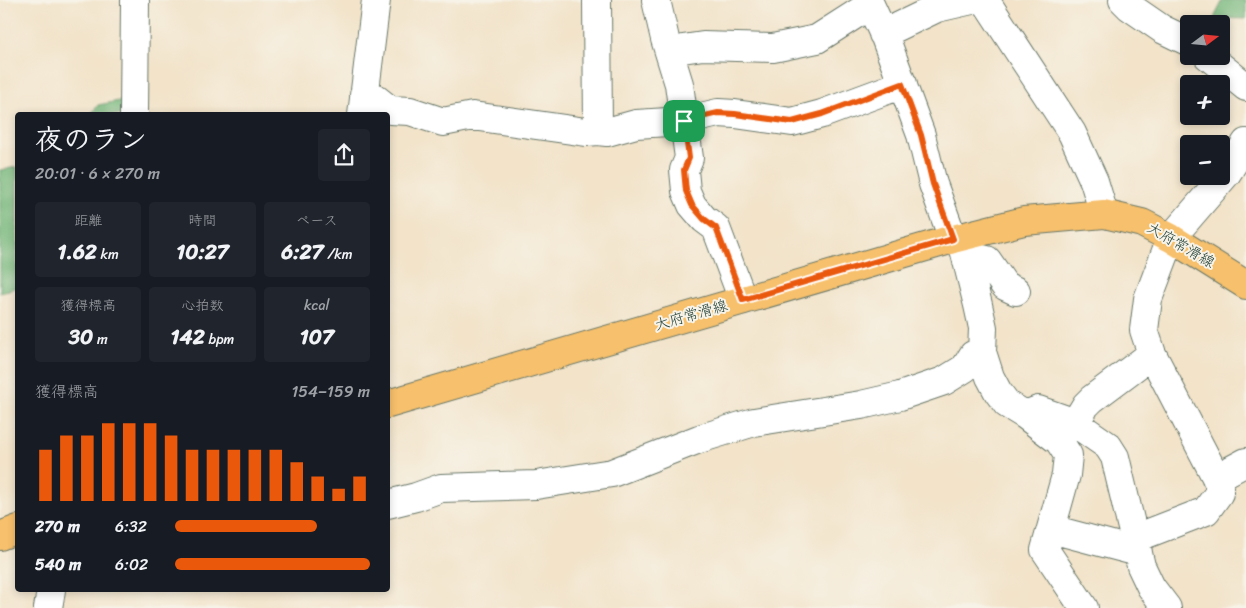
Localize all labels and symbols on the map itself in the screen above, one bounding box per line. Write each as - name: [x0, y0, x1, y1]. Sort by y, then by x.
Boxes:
- north arrow: [1180, 15, 1230, 65]
- pin: [663, 100, 705, 142]
- street label: 大府常滑線: [1142, 215, 1220, 275]
- street label: 大府常滑線: [651, 292, 731, 338]

